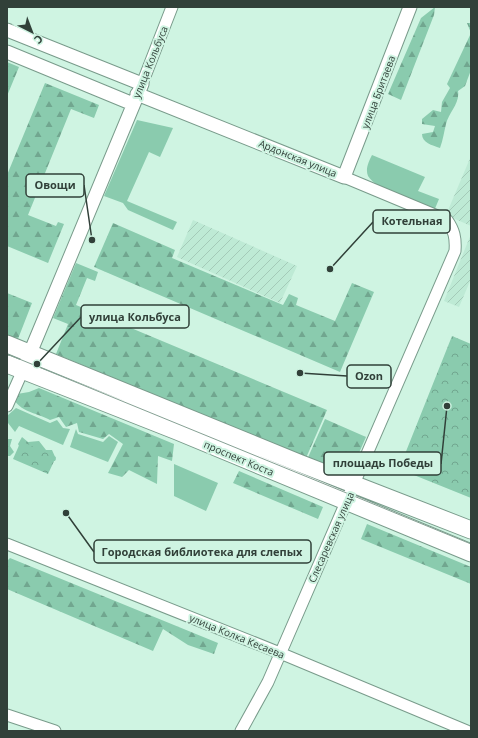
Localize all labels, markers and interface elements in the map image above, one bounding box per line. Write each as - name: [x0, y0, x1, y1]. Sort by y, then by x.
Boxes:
- north arrow: [12, 12, 52, 52]
- street label: улица Кольбуса: [129, 24, 171, 100]
- text: С: [31, 32, 47, 48]
- street label: улица Бритаева: [358, 53, 398, 131]
- street label: Ардонская улица: [257, 136, 339, 180]
- callout: Овощи: [26, 174, 84, 197]
- text: Овощи: [34, 177, 76, 192]
- callout: Котельная: [373, 210, 450, 233]
- text: Котельная: [381, 213, 443, 228]
- callout: улица Кольбуса: [81, 305, 189, 328]
- text: улица Кольбуса: [89, 309, 181, 324]
- callout: Ozon: [347, 365, 391, 388]
- text: Ozon: [355, 368, 383, 383]
- street label: проспект Коста: [202, 437, 276, 479]
- callout: площадь Победы: [324, 452, 441, 475]
- text: площадь Победы: [333, 455, 433, 470]
- street label: Слесаревская улица: [305, 489, 357, 585]
- callout: Городская библиотека для слепых: [94, 540, 311, 563]
- text: Городская библиотека для слепых: [102, 544, 303, 559]
- street label: улица Колка Кесаева: [187, 610, 287, 662]

